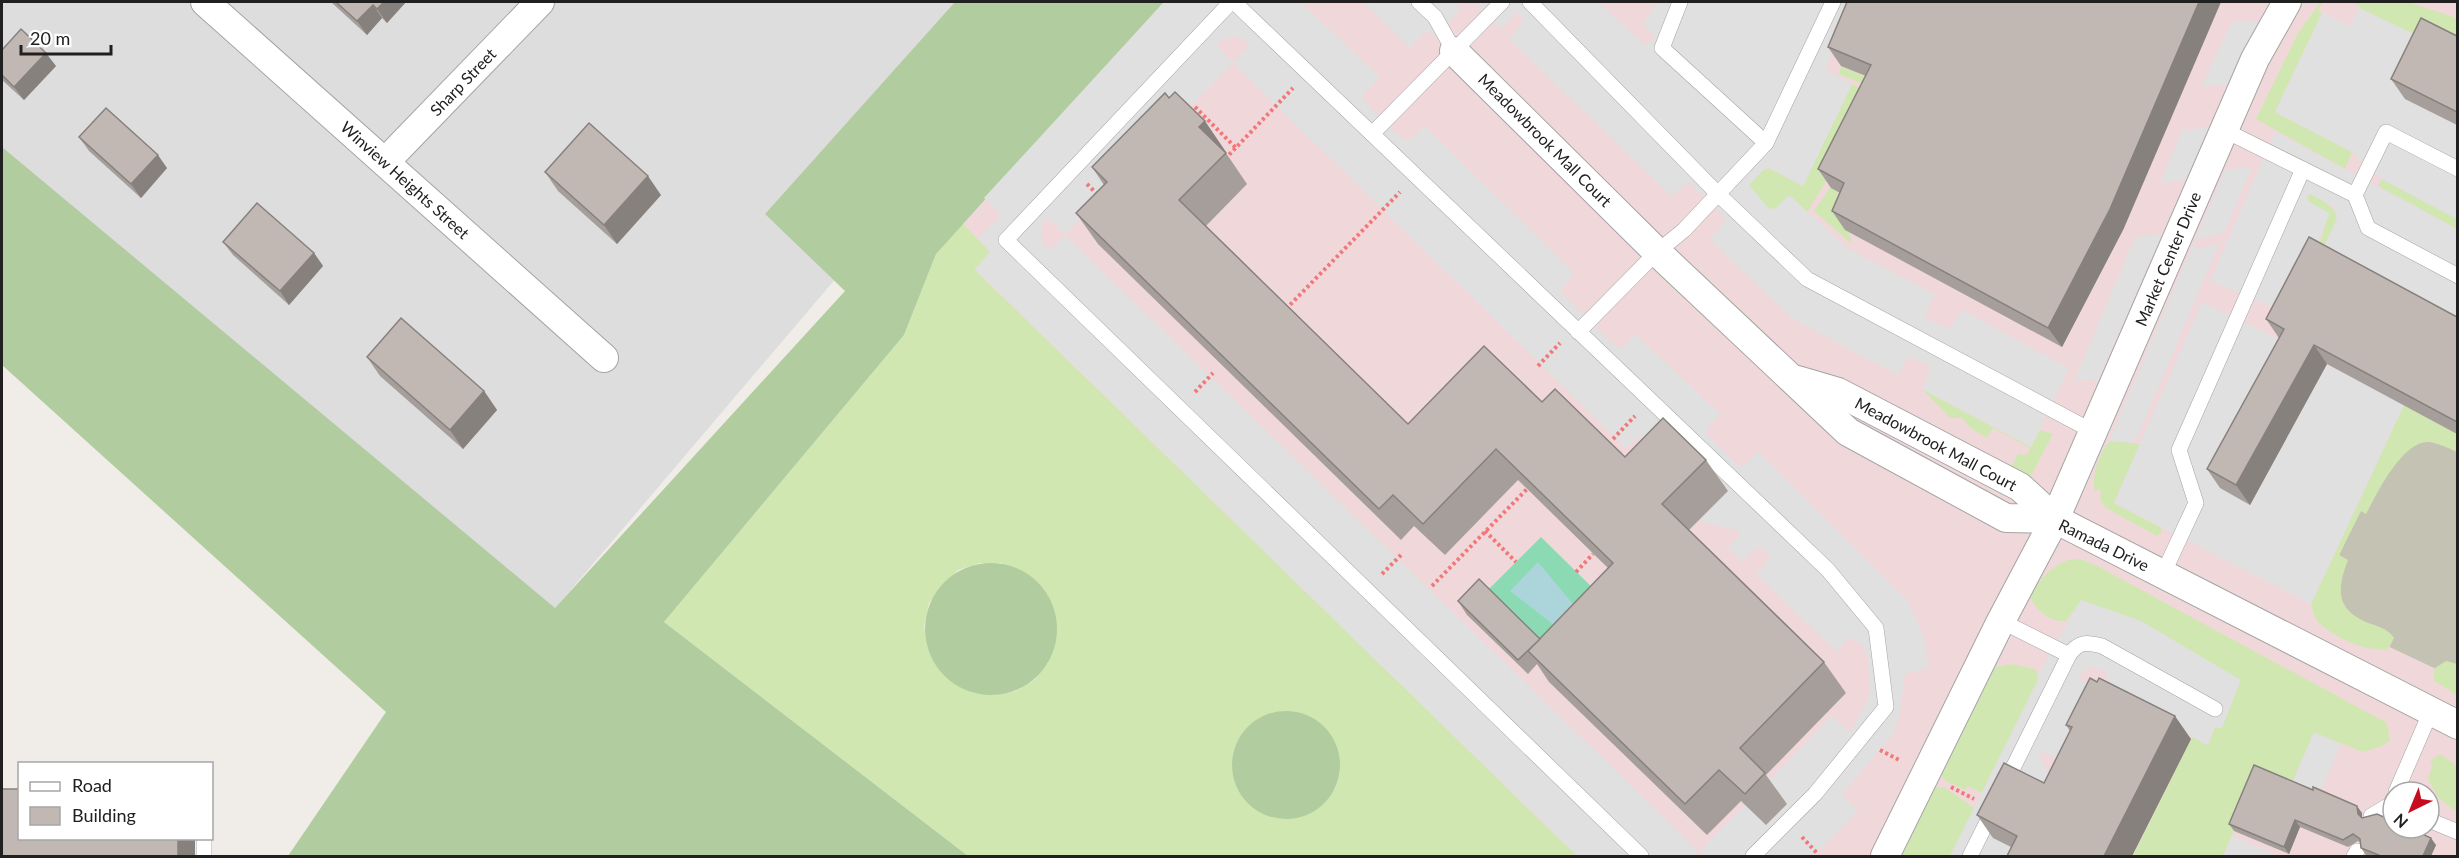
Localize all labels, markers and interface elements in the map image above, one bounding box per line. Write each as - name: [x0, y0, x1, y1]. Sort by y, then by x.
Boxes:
- scale bar: [21, 18, 111, 56]
- text: 20 m: [30, 27, 70, 49]
- street label: Sharp Street: [426, 44, 500, 119]
- street label: Meadowbrook Mall Court: [1475, 69, 1616, 210]
- street label: Winview Heights Street: [337, 117, 474, 242]
- street label: Market Center Drive: [2131, 189, 2204, 329]
- street label: Meadowbrook Mall Court: [1852, 393, 2021, 494]
- street label: Ramada Drive: [2056, 515, 2152, 575]
- legend: [18, 762, 213, 840]
- text: Road: [72, 774, 112, 796]
- north arrow: [2381, 780, 2441, 840]
- text: Building: [72, 804, 136, 826]
- text: N: [2389, 810, 2411, 832]

